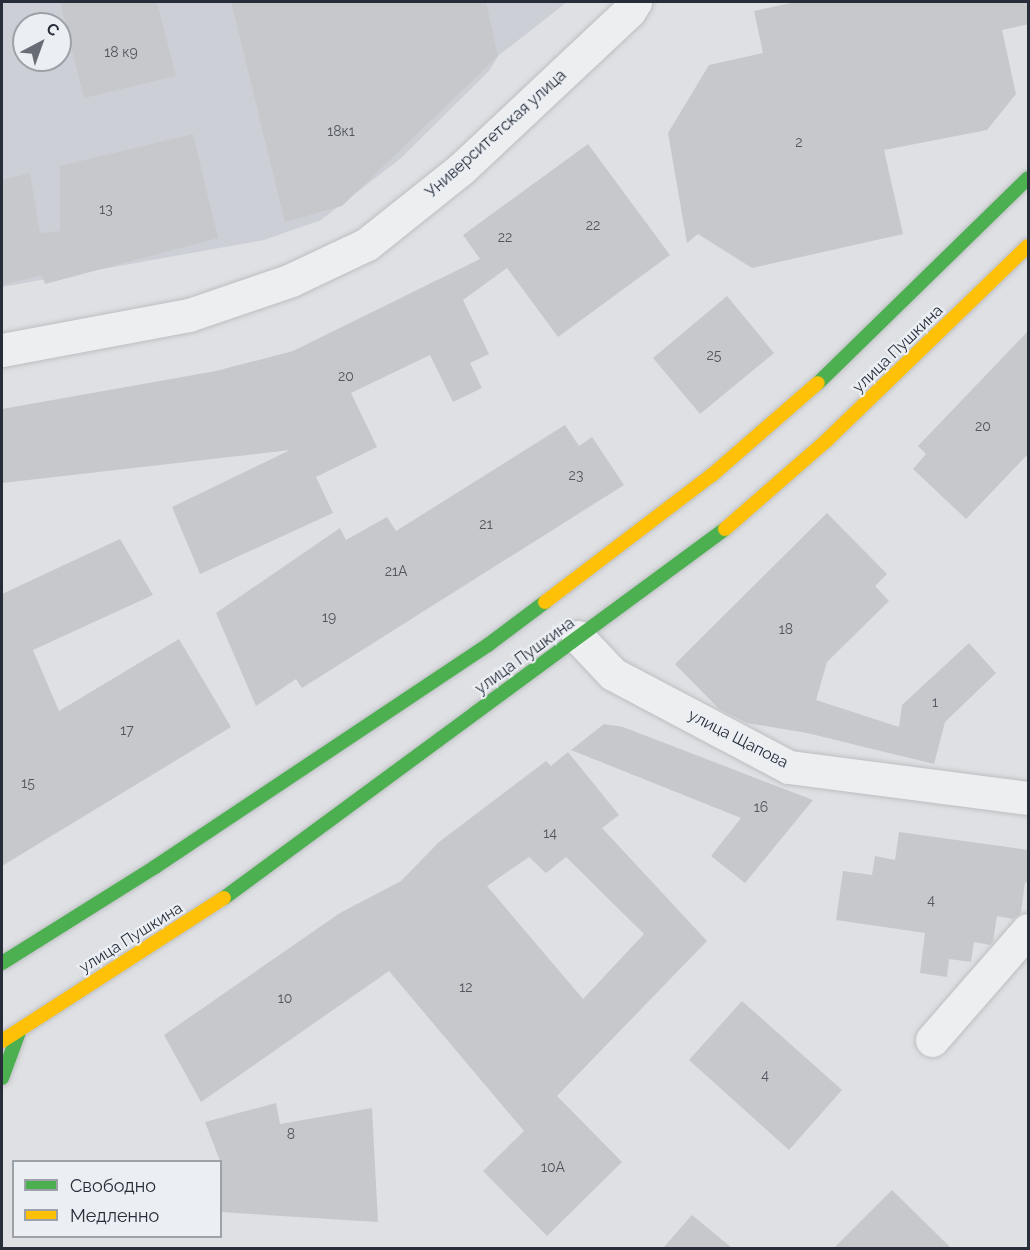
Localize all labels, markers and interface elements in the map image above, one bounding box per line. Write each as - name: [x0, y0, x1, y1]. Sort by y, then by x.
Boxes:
- north arrow: [12, 12, 72, 72]
- text: С: [42, 19, 63, 40]
- house number: 18 к9: [104, 44, 138, 60]
- street label: Университетская улица: [422, 66, 570, 202]
- house number: 18к1: [327, 123, 355, 139]
- house number: 2: [795, 134, 803, 150]
- house number: 13: [99, 201, 113, 217]
- house number: 22: [586, 217, 600, 233]
- house number: 22: [498, 229, 512, 245]
- street label: улица Пушкина: [849, 301, 947, 397]
- house number: 25: [707, 347, 721, 363]
- house number: 20: [338, 368, 354, 384]
- house number: 20: [975, 418, 991, 434]
- house number: 23: [569, 467, 583, 483]
- house number: 21: [479, 516, 493, 532]
- house number: 21А: [385, 563, 407, 579]
- house number: 19: [322, 609, 336, 625]
- street label: улица Пушкина: [472, 614, 578, 698]
- house number: 18: [779, 621, 793, 637]
- house number: 1: [932, 694, 938, 710]
- street label: улица Щапова: [685, 706, 791, 772]
- house number: 17: [120, 722, 134, 738]
- house number: 15: [21, 775, 35, 791]
- house number: 16: [754, 799, 768, 815]
- house number: 14: [543, 825, 557, 841]
- house number: 4: [927, 892, 935, 908]
- street label: улица Пушкина: [76, 899, 186, 977]
- house number: 12: [459, 979, 473, 995]
- house number: 10: [278, 990, 292, 1006]
- house number: 4: [761, 1067, 769, 1083]
- house number: 8: [287, 1126, 295, 1142]
- house number: 10А: [541, 1159, 565, 1175]
- legend: [12, 1160, 222, 1238]
- text: Свободно: [70, 1175, 156, 1196]
- text: Медленно: [70, 1205, 159, 1226]

